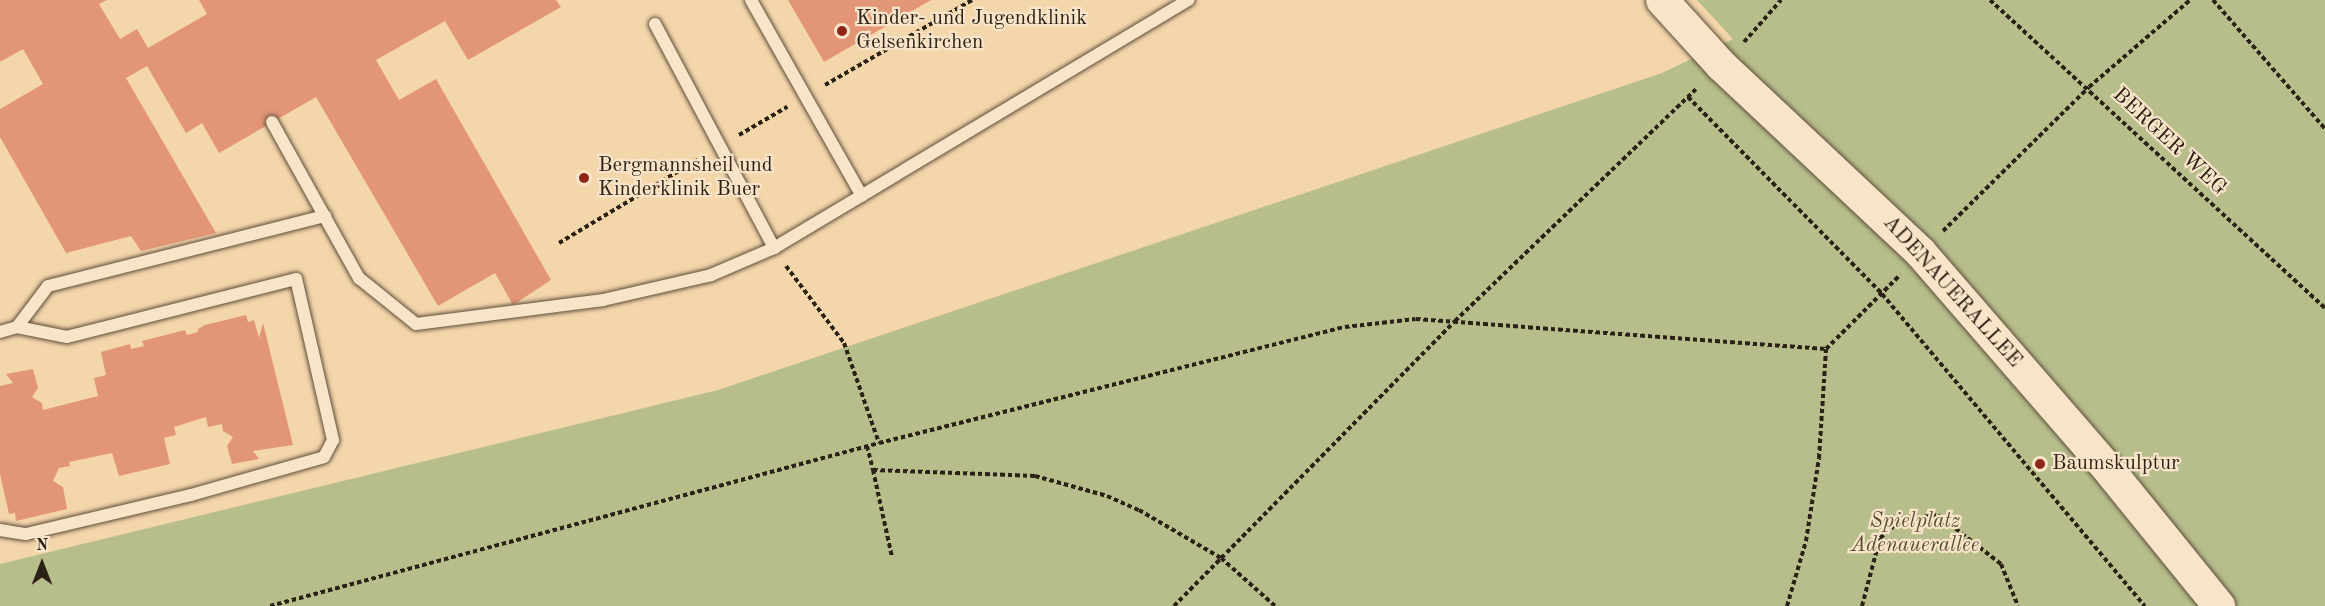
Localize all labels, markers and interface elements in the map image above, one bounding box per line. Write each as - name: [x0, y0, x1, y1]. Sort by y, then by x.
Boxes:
- place label: Kinder- und Jugendklinik Gelsenkirchen: [856, 6, 1087, 56]
- marker: Kinder- und Jugendklinik Gelsenkirchen: [833, 22, 851, 40]
- street label: BERGER WEG: [2107, 83, 2231, 201]
- place label: Bergmannsheil und Kinderklinik Buer: [598, 153, 773, 203]
- marker: Bergmannsheil und Kinderklinik Buer: [575, 169, 593, 187]
- street label: ADENAUERALLEE: [1877, 211, 2027, 373]
- place label: Baumskulptur: [2052, 451, 2180, 477]
- marker: Baumskulptur: [2033, 457, 2047, 471]
- park label: Spielplatz Adenauerallee: [1851, 509, 1979, 559]
- north arrow: [12, 534, 72, 594]
- text: N: [36, 538, 48, 554]

